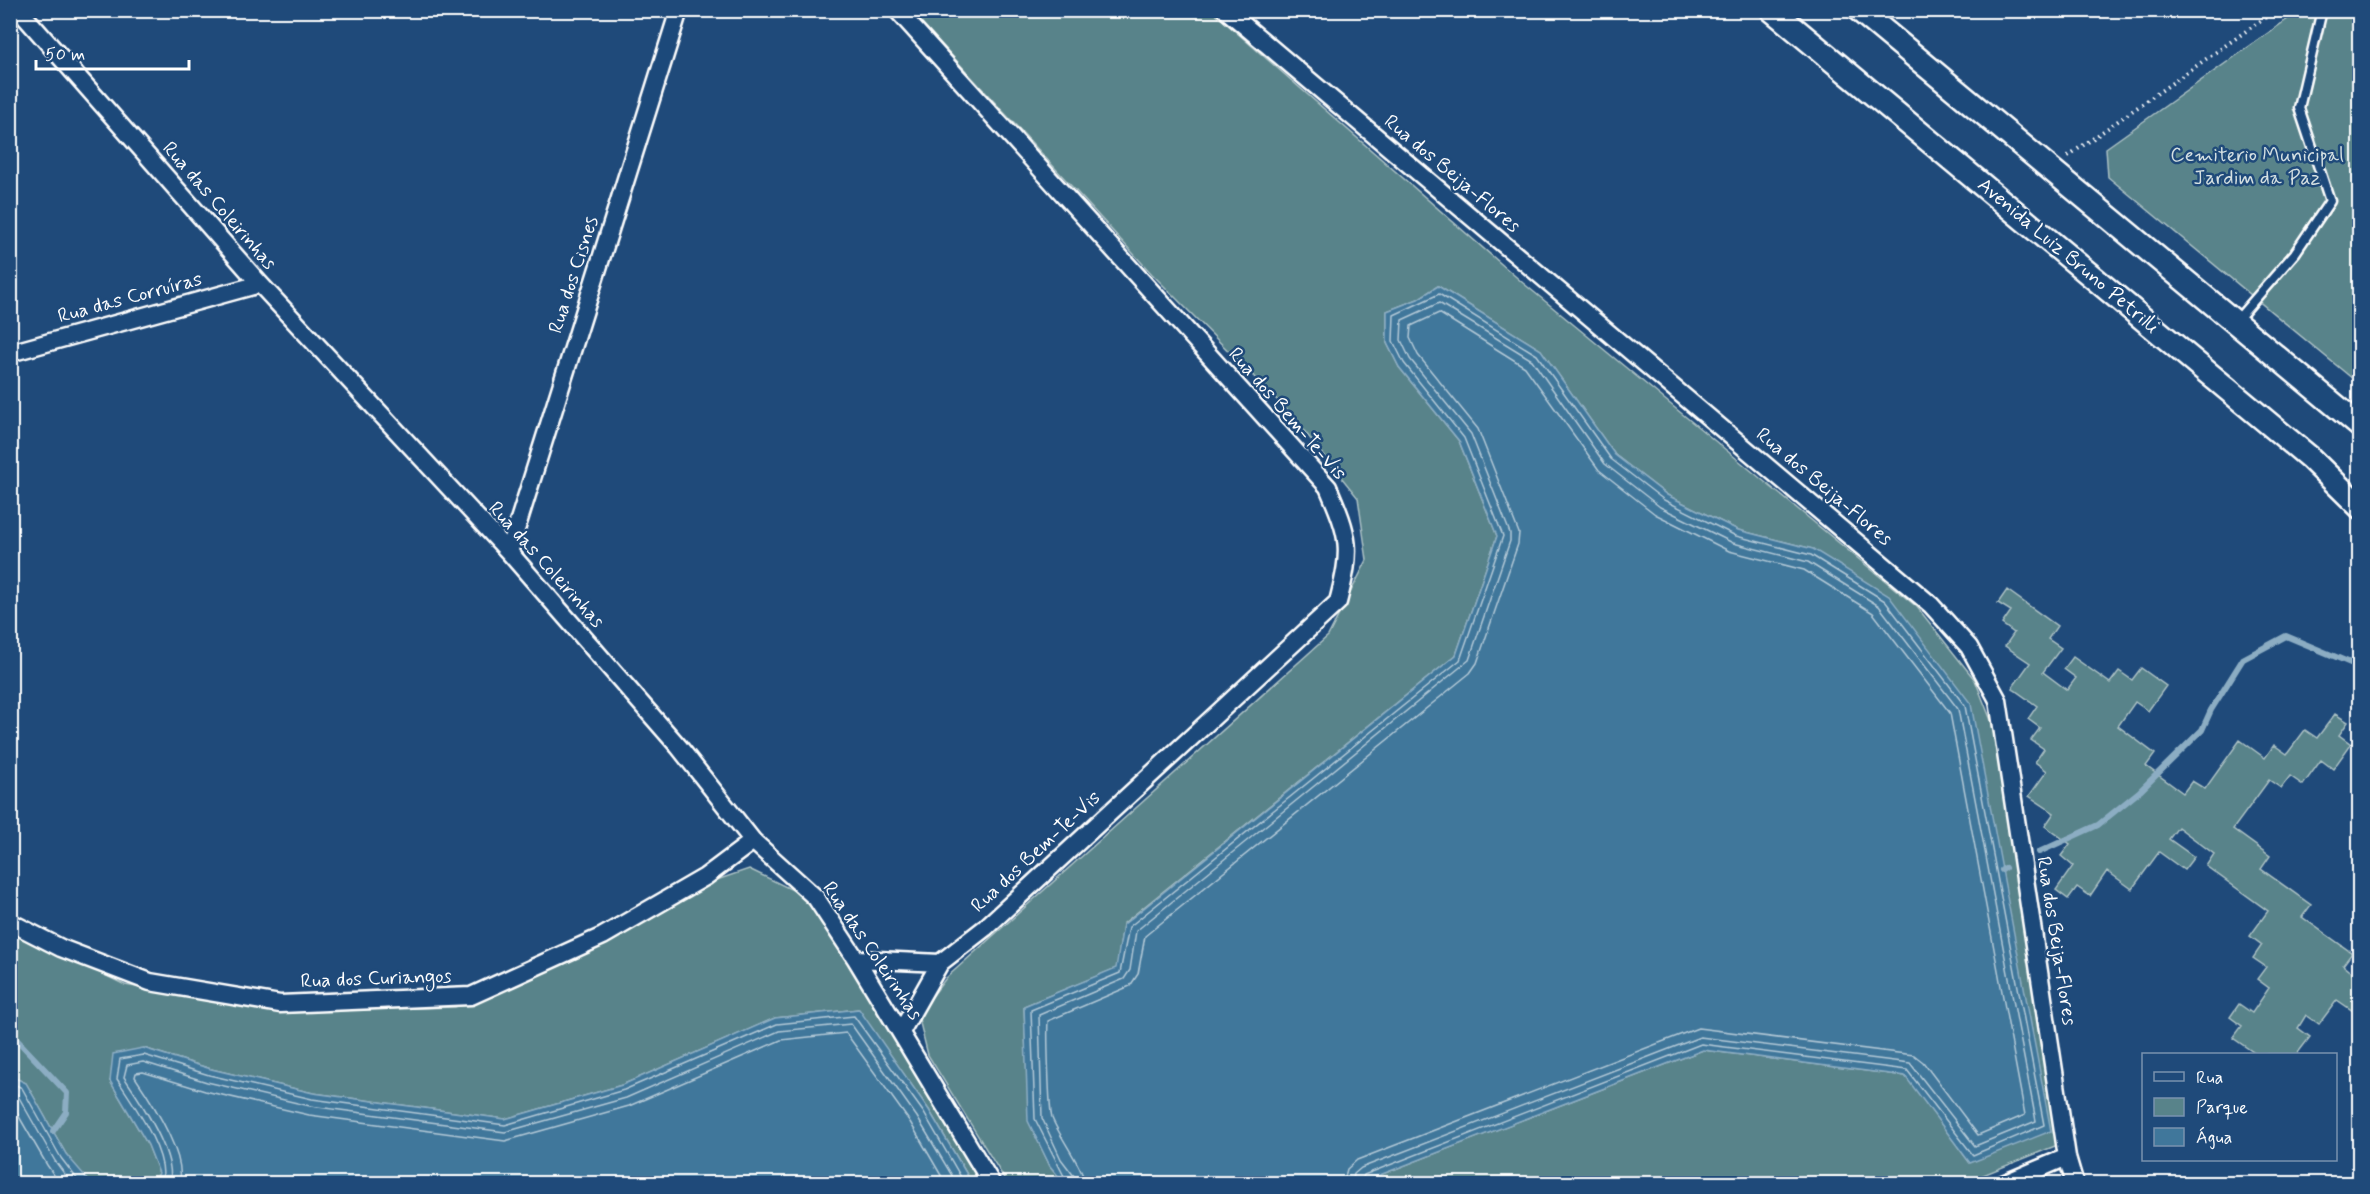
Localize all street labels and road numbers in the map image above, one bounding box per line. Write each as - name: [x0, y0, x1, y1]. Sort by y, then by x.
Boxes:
- street label: Rua dos Beija-Flores: [1378, 109, 1526, 239]
- street label: Rua das Coleirinhas: [156, 136, 282, 276]
- street label: Avenida Luiz Bruno Petrilli: [1971, 172, 2165, 340]
- street label: Rua dos Cisnes: [542, 213, 606, 337]
- street label: Rua das Corruíras: [55, 266, 205, 330]
- street label: Rua dos Bem-Te-Vis: [1222, 342, 1352, 486]
- street label: Rua dos Beija-Flores: [1750, 422, 1898, 552]
- street label: Rua das Coleirinhas: [482, 496, 610, 634]
- street label: Rua dos Bem-Te-Vis: [965, 785, 1107, 919]
- street label: Rua dos Beija-Flores: [2029, 855, 2083, 1028]
- street label: Rua das Coleirinhas: [816, 876, 929, 1026]
- street label: Rua dos Curiangos: [300, 963, 452, 996]

